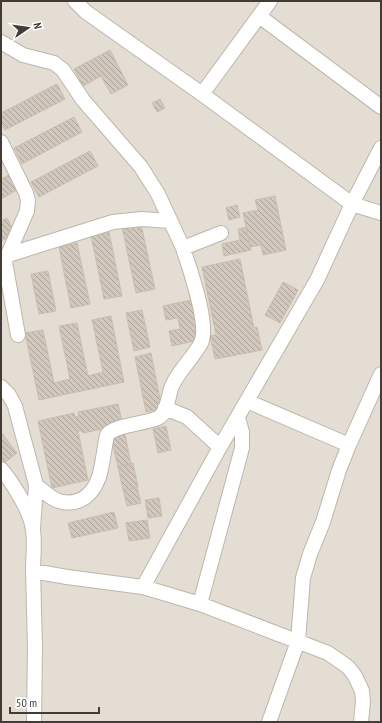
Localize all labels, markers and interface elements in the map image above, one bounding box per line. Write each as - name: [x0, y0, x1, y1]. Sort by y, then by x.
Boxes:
- north arrow: [8, 8, 48, 48]
- text: N: [30, 21, 45, 30]
- scale bar: [10, 689, 99, 715]
- text: 50 m: [16, 695, 37, 710]

